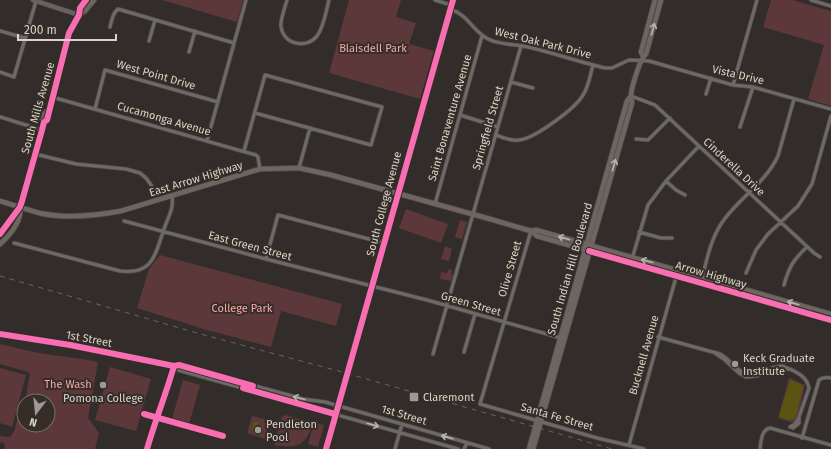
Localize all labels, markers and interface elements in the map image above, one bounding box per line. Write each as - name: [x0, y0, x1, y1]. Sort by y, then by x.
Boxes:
- scale bar: [18, 16, 116, 42]
- one-way arrow: [650, 22, 657, 35]
- text: 200 m: [24, 23, 57, 37]
- street label: West Oak Park Drive: [493, 25, 593, 61]
- park label: Blaisdell Park: [339, 42, 407, 55]
- street label: Saint Bonaventure Avenue: [426, 53, 474, 183]
- street label: West Point Drive: [115, 57, 197, 93]
- street label: South Mills Avenue: [19, 61, 57, 155]
- street label: Vista Drive: [711, 63, 765, 87]
- street label: Springfield Street: [470, 84, 506, 172]
- street label: Cucamonga Avenue: [116, 99, 212, 139]
- street label: Cinderella Drive: [701, 135, 767, 199]
- street label: South College Avenue: [364, 150, 404, 258]
- street label: East Arrow Highway: [148, 158, 245, 199]
- one-way arrow: [611, 158, 619, 171]
- street label: South Indian Hill Boulevard: [545, 201, 595, 337]
- street label: East Green Street: [207, 229, 293, 263]
- one-way arrow: [558, 234, 571, 241]
- street label: Olive Street: [496, 239, 524, 299]
- one-way arrow: [640, 257, 653, 264]
- street label: Arrow Highway: [674, 259, 749, 292]
- street label: Green Street: [439, 289, 503, 319]
- one-way arrow: [787, 299, 800, 306]
- park label: College Park: [212, 302, 273, 315]
- street label: Bucknell Avenue: [626, 314, 662, 396]
- street label: 1st Street: [65, 328, 113, 350]
- place label: Keck Graduate Institute: [743, 352, 815, 378]
- marker: Keck Graduate Institute: [730, 359, 740, 369]
- park label: The Wash: [44, 378, 92, 391]
- marker: Pomona College: [98, 380, 108, 390]
- marker: Claremont: [408, 391, 420, 403]
- place label: Claremont: [423, 391, 474, 404]
- place label: Pomona College: [63, 392, 143, 405]
- north arrow: [16, 393, 56, 433]
- one-way arrow: [293, 394, 306, 402]
- street label: Santa Fe Street: [519, 400, 595, 434]
- street label: 1st Street: [380, 402, 428, 428]
- text: N: [28, 415, 39, 429]
- place label: Pendleton Pool: [266, 418, 317, 444]
- one-way arrow: [366, 422, 379, 429]
- marker: Pendleton Pool: [253, 425, 263, 435]
- one-way arrow: [441, 433, 454, 440]

